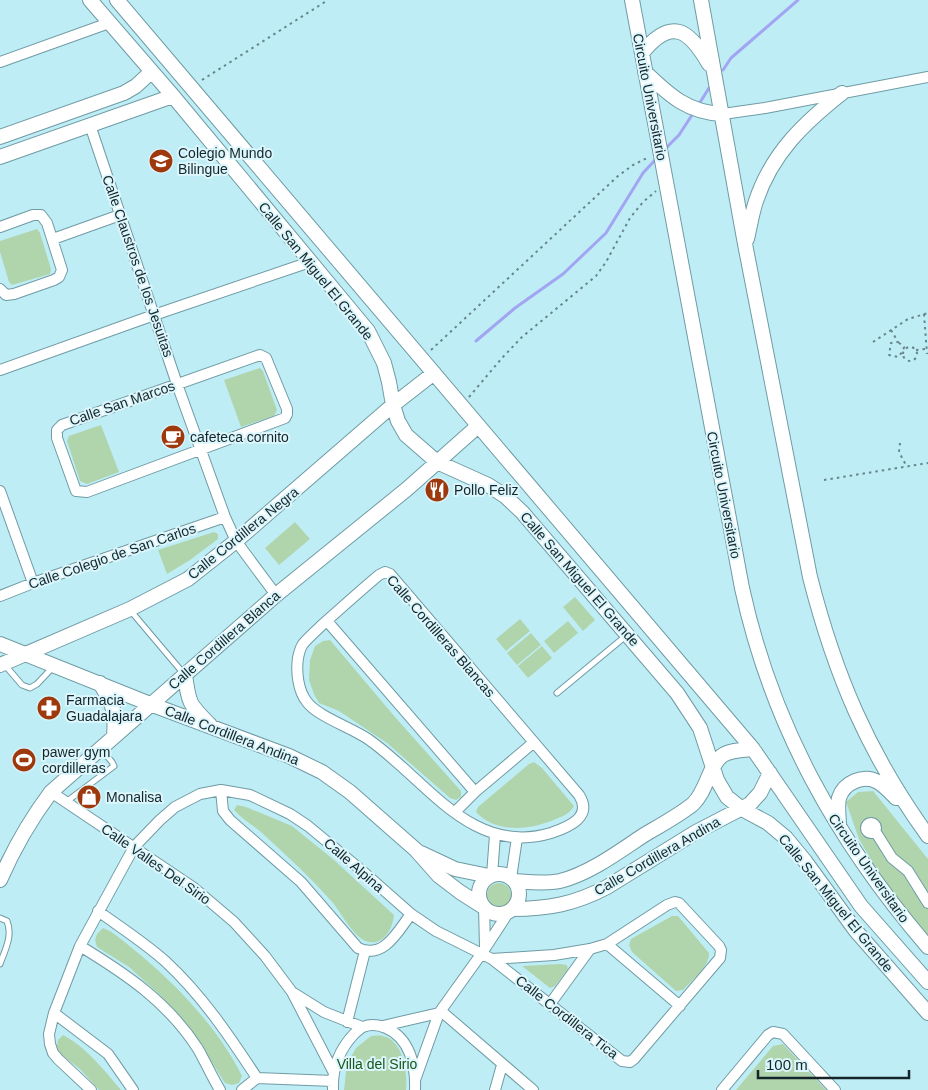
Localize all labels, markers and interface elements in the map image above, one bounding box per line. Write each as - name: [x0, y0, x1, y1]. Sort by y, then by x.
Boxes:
- street label: Circuito Universitario: [630, 32, 670, 162]
- place label: Colegio Mundo Bilingue: [178, 145, 272, 177]
- school or university icon: Colegio Mundo Bilingue: [148, 148, 174, 174]
- street label: Calle Claustros de los Jesuitas: [99, 173, 177, 359]
- street label: Calle San Miguel El Grande: [255, 199, 377, 343]
- street label: Calle San Marcos: [67, 377, 177, 429]
- cafe icon: cafeteca cornito: [160, 424, 186, 450]
- place label: cafeteca cornito: [190, 429, 289, 445]
- street label: Circuito Universitario: [704, 430, 744, 560]
- restaurant icon: Pollo Feliz: [424, 477, 450, 503]
- place label: Pollo Feliz: [454, 482, 519, 498]
- street label: Calle Cordillera Negra: [184, 483, 302, 583]
- street label: Calle San Miguel El Grande: [517, 509, 643, 650]
- street label: Calle Colegio de San Carlos: [26, 520, 198, 592]
- street label: Calle Cordilleras Blancas: [384, 572, 498, 700]
- street label: Calle Cordillera Blanca: [165, 587, 283, 693]
- place label: Farmacia Guadalajara: [66, 692, 142, 724]
- pharmacy icon: Farmacia Guadalajara: [36, 695, 62, 721]
- street label: Calle Cordillera Andina: [163, 702, 302, 768]
- place label: pawer gym cordilleras: [42, 744, 110, 776]
- sports icon: pawer gym cordilleras: [11, 747, 37, 773]
- shop icon: Monalisa: [76, 784, 102, 810]
- place label: Monalisa: [106, 789, 162, 805]
- street label: Circuito Universitario: [825, 811, 913, 926]
- street label: Calle Cordillera Andina: [591, 813, 723, 899]
- street label: Calle Valles Del Sirio: [98, 820, 214, 908]
- street label: Calle San Miguel El Grande: [775, 831, 897, 975]
- street label: Calle Alpina: [321, 835, 387, 895]
- street label: Calle Cordillera Tica: [513, 972, 621, 1062]
- scale bar: [758, 1048, 909, 1080]
- park label: Villa del Sirio: [337, 1056, 418, 1072]
- text: 100 m: [766, 1056, 808, 1073]

